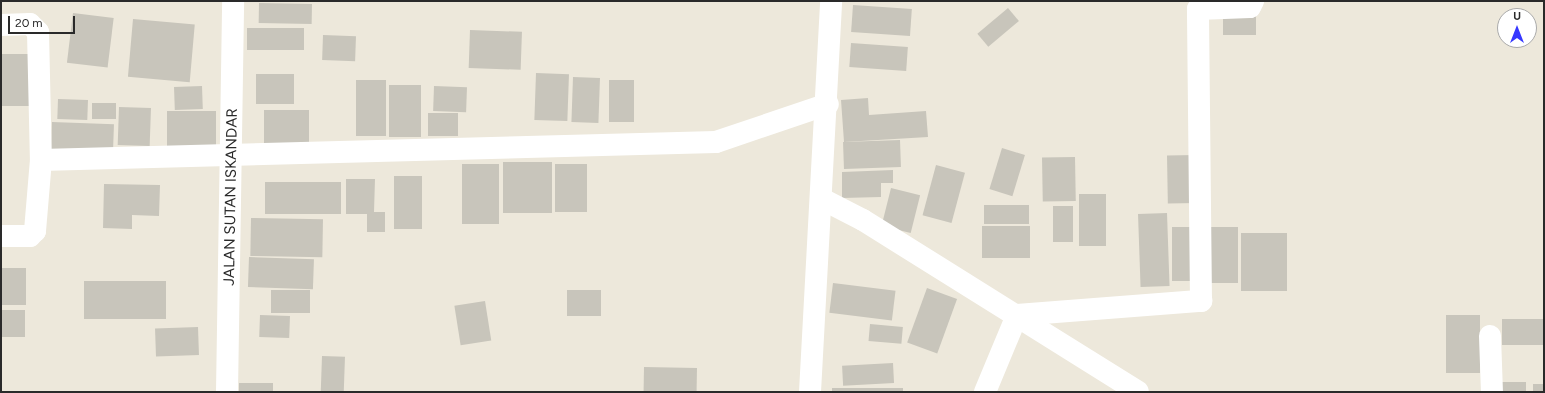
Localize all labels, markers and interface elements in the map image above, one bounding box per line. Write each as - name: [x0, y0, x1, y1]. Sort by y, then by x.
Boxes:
- scale bar: [10, 8, 77, 34]
- north arrow: [1497, 8, 1537, 48]
- text: U: [1513, 10, 1521, 23]
- text: 20 m: [15, 16, 43, 30]
- street label: JALAN SUTAN ISKANDAR: [220, 108, 242, 286]

